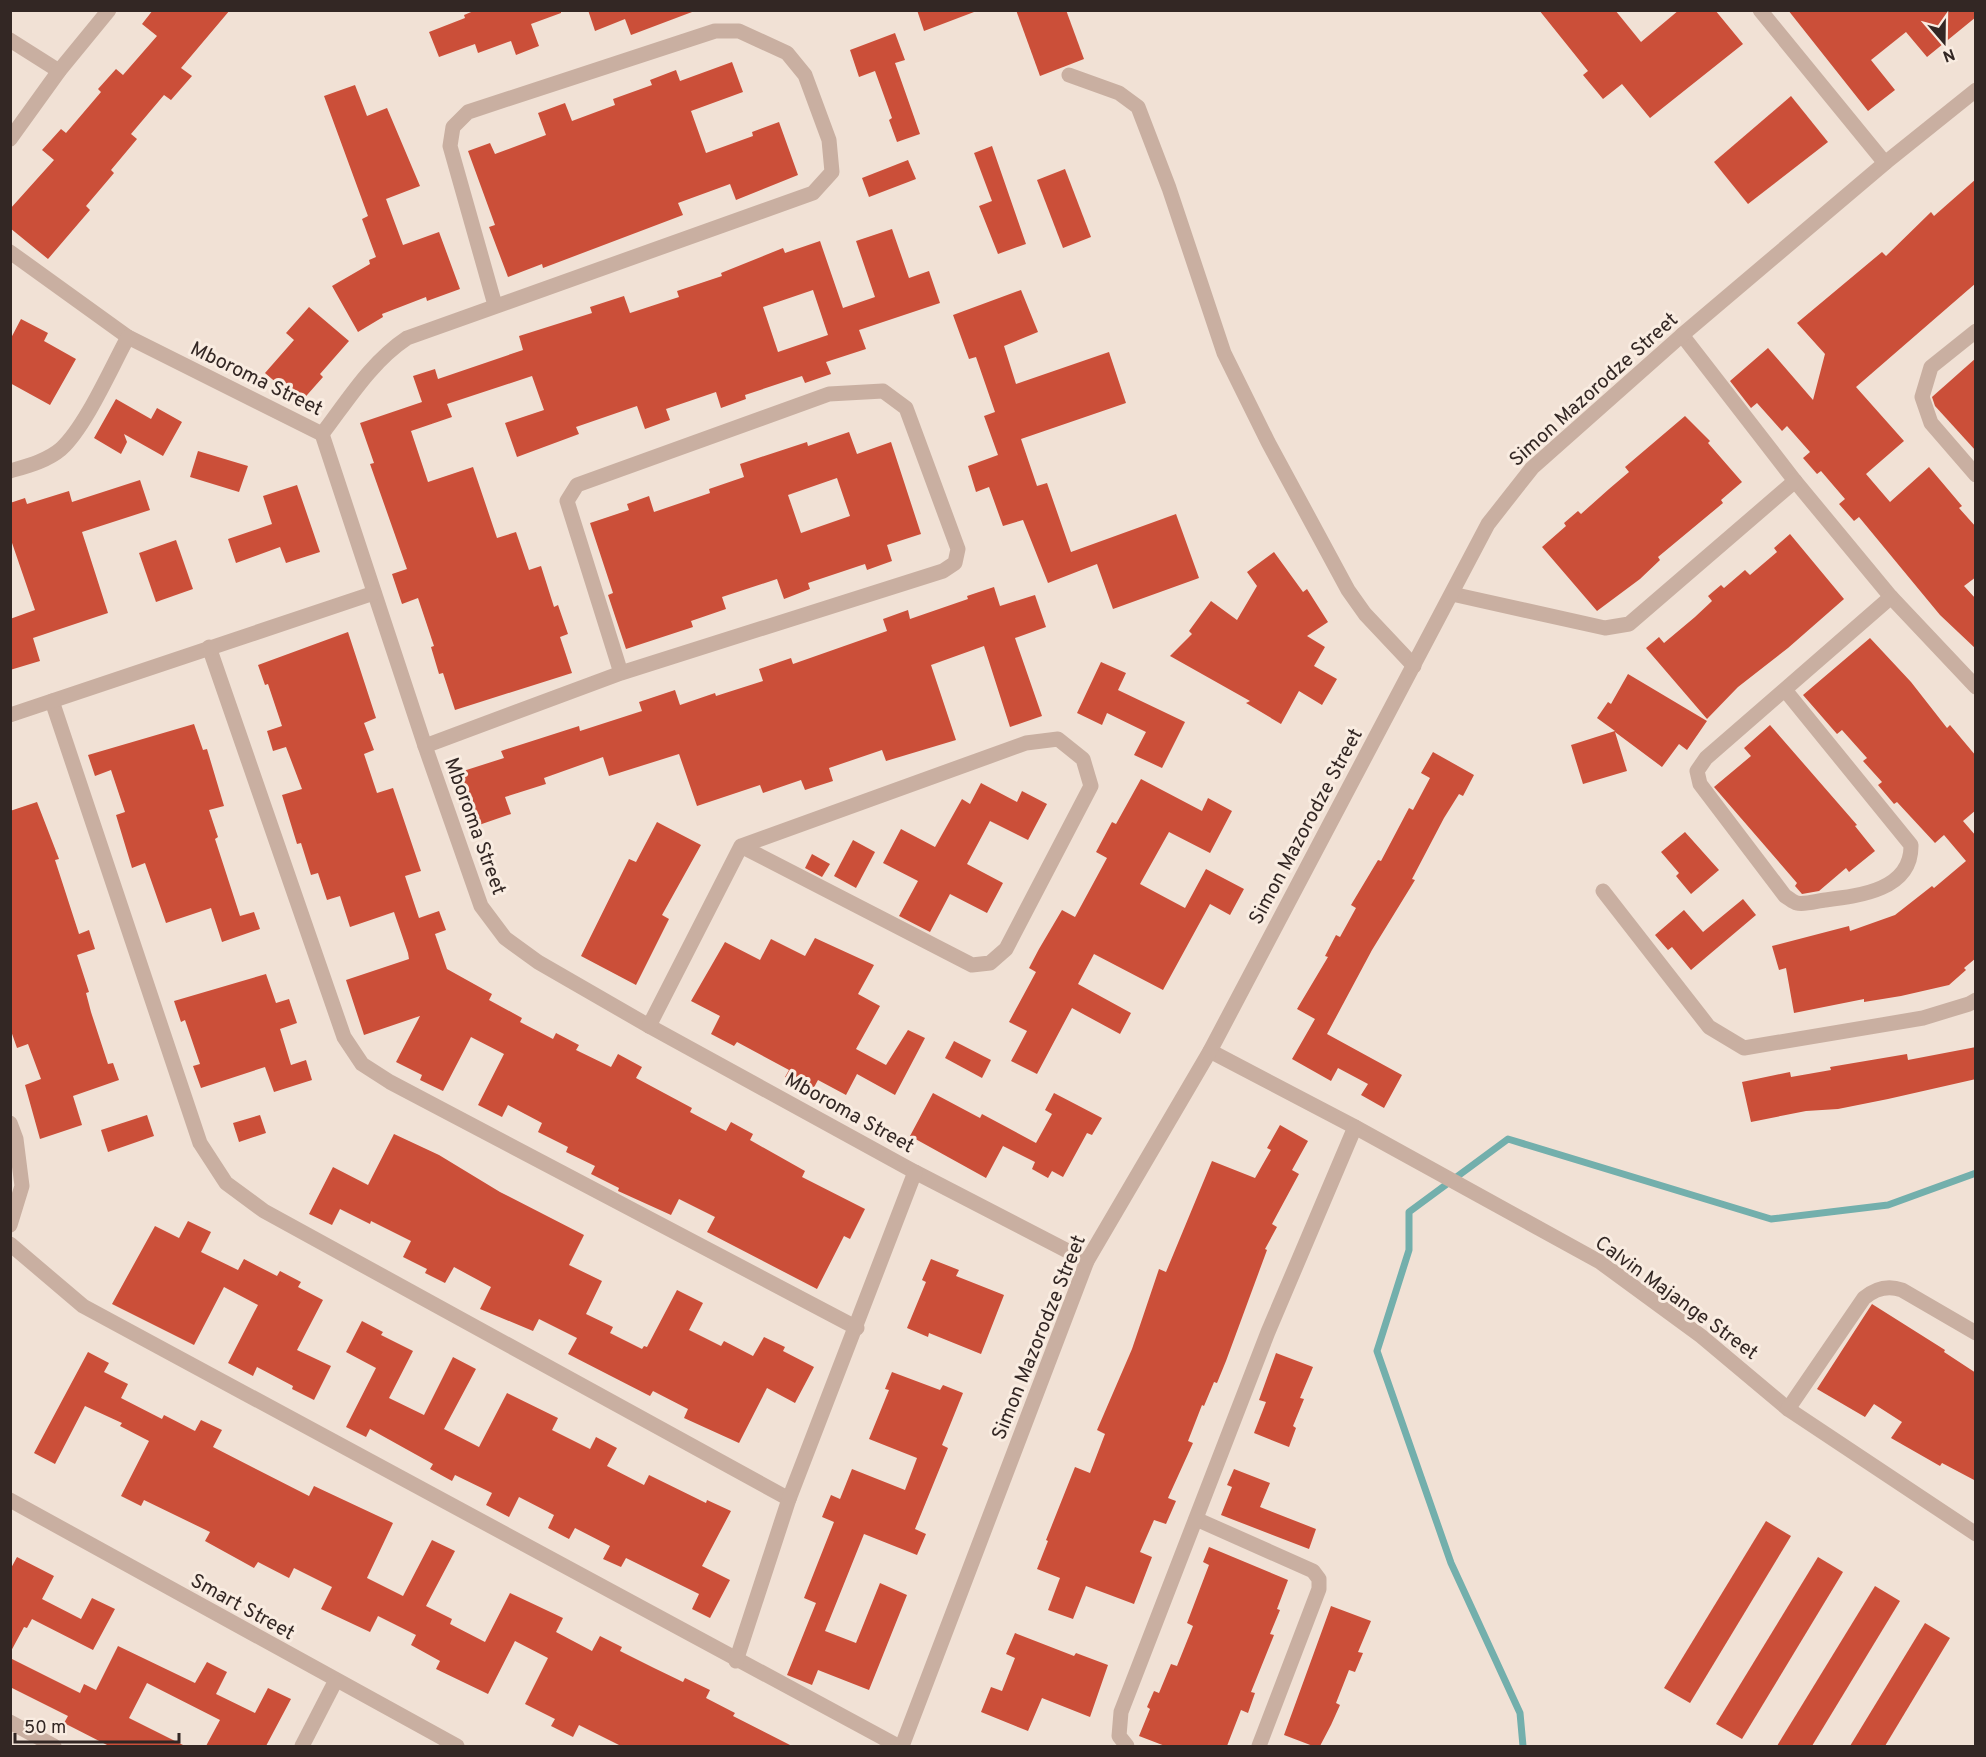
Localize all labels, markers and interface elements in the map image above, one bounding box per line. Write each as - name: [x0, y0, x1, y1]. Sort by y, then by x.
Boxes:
- north arrow: [1914, 12, 1974, 72]
- text: N: [1940, 43, 1957, 66]
- street label: Simon Mazorodze Street: [1504, 308, 1684, 473]
- street label: Mboroma Street: [186, 336, 327, 423]
- street label: Simon Mazorodze Street: [1244, 724, 1370, 930]
- street label: Mboroma Street: [437, 754, 511, 899]
- street label: Mboroma Street: [780, 1067, 918, 1160]
- street label: Simon Mazorodze Street: [987, 1231, 1093, 1444]
- street label: Calvin Majange Street: [1589, 1231, 1763, 1367]
- street label: Smart Street: [185, 1568, 299, 1647]
- scale bar: [15, 1706, 178, 1744]
- text: 50 m: [24, 1717, 66, 1740]

